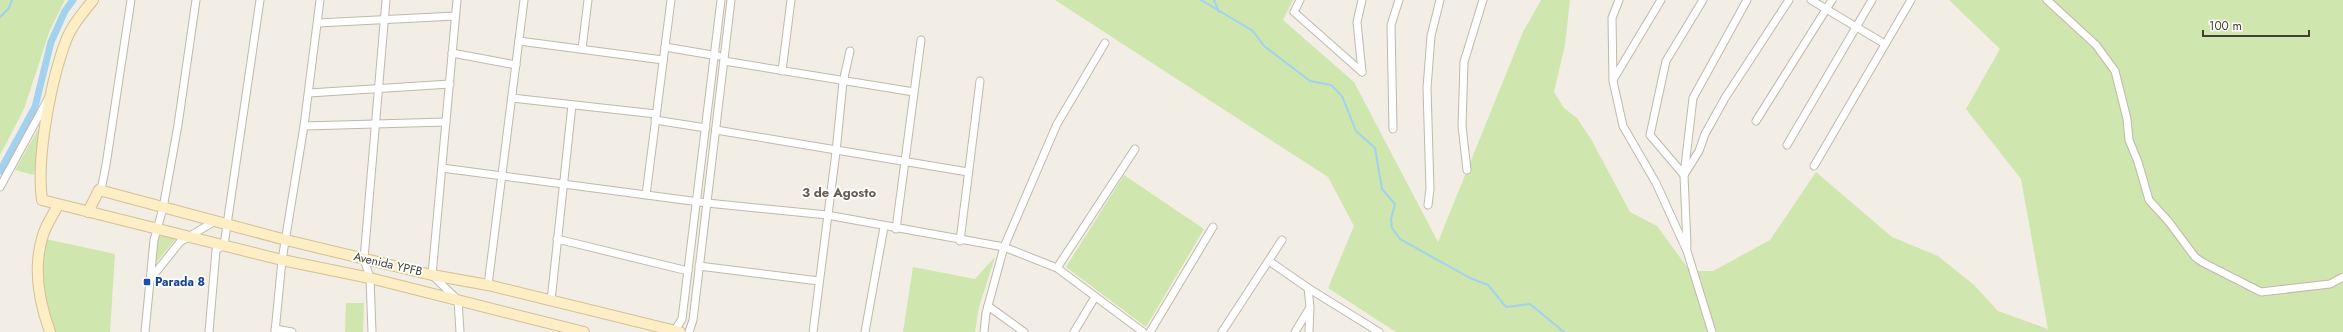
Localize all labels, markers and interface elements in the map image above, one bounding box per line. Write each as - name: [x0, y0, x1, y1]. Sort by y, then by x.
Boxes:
- scale bar: [2203, 12, 2309, 38]
- text: 100 m: [2209, 17, 2242, 35]
- district label: 3 de Agosto: [802, 183, 876, 202]
- street label: Avenida YPFB: [352, 247, 425, 281]
- place label: Parada 8: [155, 273, 205, 291]
- marker: Parada 8: [142, 277, 152, 287]

